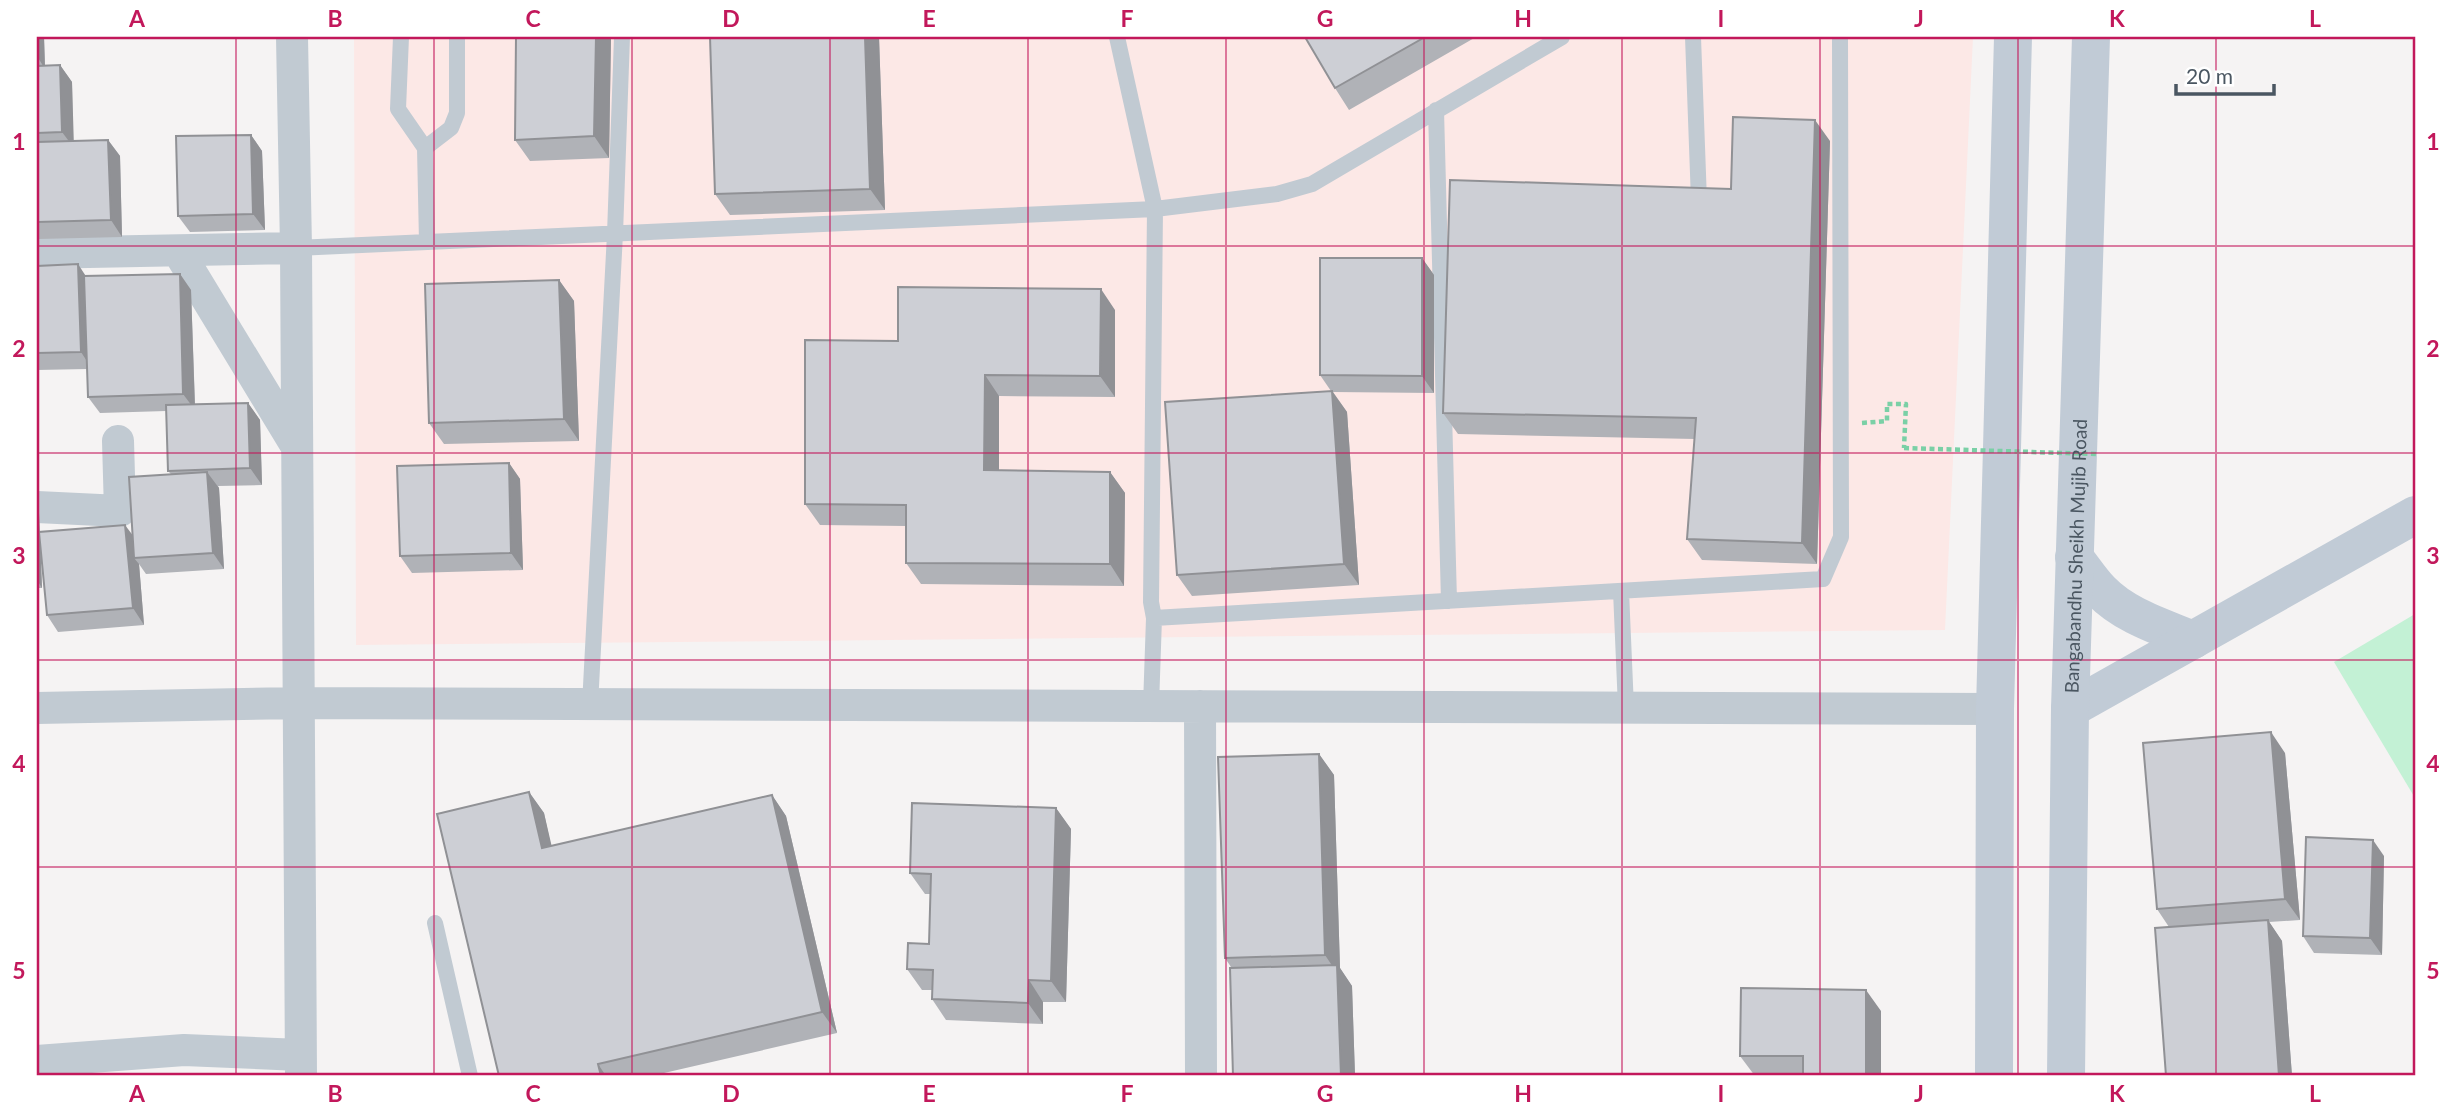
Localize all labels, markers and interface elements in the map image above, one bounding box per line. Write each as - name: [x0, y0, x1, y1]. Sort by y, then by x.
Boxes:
- text: A: [128, 4, 146, 32]
- text: B: [327, 4, 343, 32]
- text: C: [525, 4, 541, 32]
- text: D: [722, 4, 740, 32]
- text: E: [922, 4, 936, 32]
- text: F: [1120, 4, 1134, 32]
- text: G: [1317, 4, 1333, 32]
- text: H: [1514, 4, 1532, 32]
- text: I: [1718, 4, 1724, 32]
- text: J: [1914, 4, 1924, 32]
- text: K: [2109, 4, 2125, 32]
- text: L: [2309, 4, 2321, 32]
- scale bar: [2176, 52, 2274, 96]
- text: 20 m: [2186, 63, 2233, 88]
- text: 1: [12, 127, 26, 155]
- text: 1: [2426, 127, 2440, 155]
- text: 2: [12, 334, 26, 362]
- text: 2: [2426, 334, 2440, 362]
- street label: Bangabandhu Sheikh Mujib Road: [2059, 419, 2091, 694]
- text: 3: [12, 541, 26, 569]
- text: 3: [2426, 541, 2440, 569]
- text: 4: [12, 749, 26, 777]
- text: 4: [2426, 749, 2440, 777]
- text: 5: [12, 956, 26, 984]
- text: 5: [2426, 956, 2440, 984]
- text: A: [128, 1079, 146, 1107]
- text: B: [327, 1079, 343, 1107]
- text: C: [525, 1079, 541, 1107]
- text: D: [722, 1079, 740, 1107]
- text: E: [922, 1079, 936, 1107]
- text: F: [1120, 1079, 1134, 1107]
- text: G: [1317, 1079, 1333, 1107]
- text: H: [1514, 1079, 1532, 1107]
- text: I: [1718, 1079, 1724, 1107]
- text: J: [1914, 1079, 1924, 1107]
- text: K: [2109, 1079, 2125, 1107]
- text: L: [2309, 1079, 2321, 1107]

